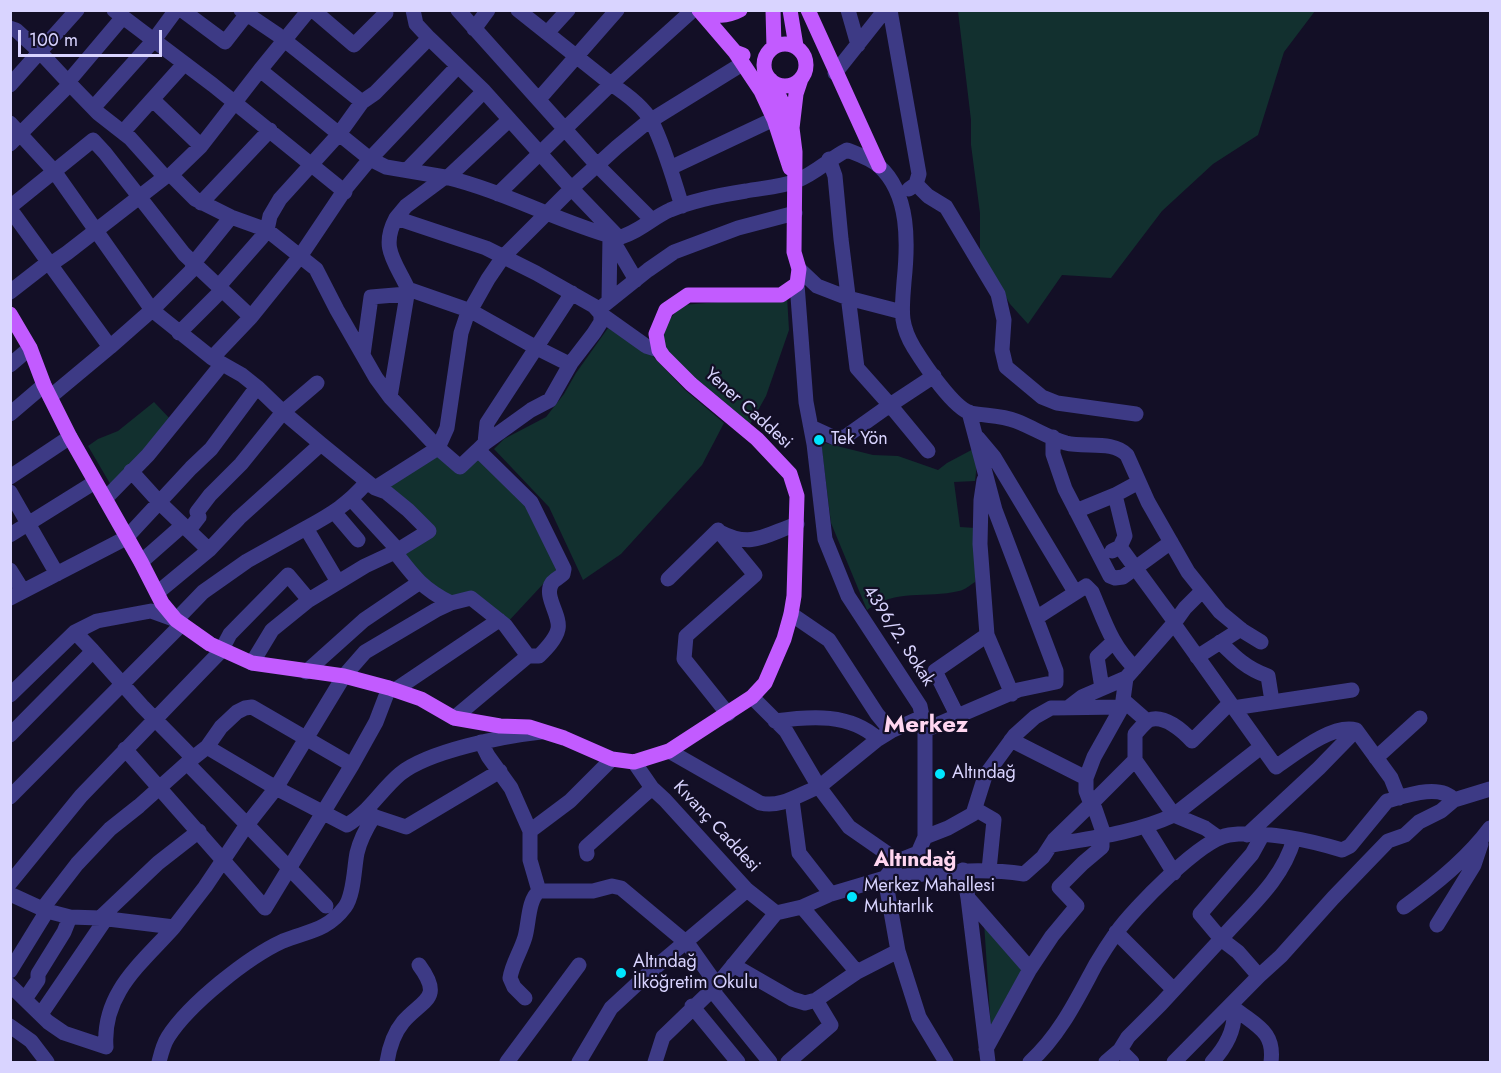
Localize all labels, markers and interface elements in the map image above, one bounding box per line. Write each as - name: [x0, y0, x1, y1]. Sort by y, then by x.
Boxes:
- scale bar: [21, 18, 165, 56]
- text: 100 m: [29, 27, 78, 53]
- street label: Yener Caddesi: [700, 364, 796, 454]
- place label: Tek Yön: [831, 429, 888, 451]
- marker: Tek Yön: [812, 433, 826, 447]
- street label: 4396/2. Sokak: [857, 582, 939, 690]
- district label: Merkez: [884, 712, 968, 740]
- place label: Altındağ: [952, 763, 1016, 785]
- marker: Altındağ: [933, 767, 947, 781]
- street label: Kıvanç Caddesi: [668, 777, 764, 877]
- district label: Altındağ: [874, 848, 956, 874]
- place label: Merkez Mahallesi Muhtarlık: [864, 876, 995, 918]
- marker: Merkez Mahallesi Muhtarlık: [845, 890, 859, 904]
- place label: Altındağ İlköğretim Okulu: [633, 952, 758, 994]
- marker: Altındağ İlköğretim Okulu: [614, 966, 628, 980]

